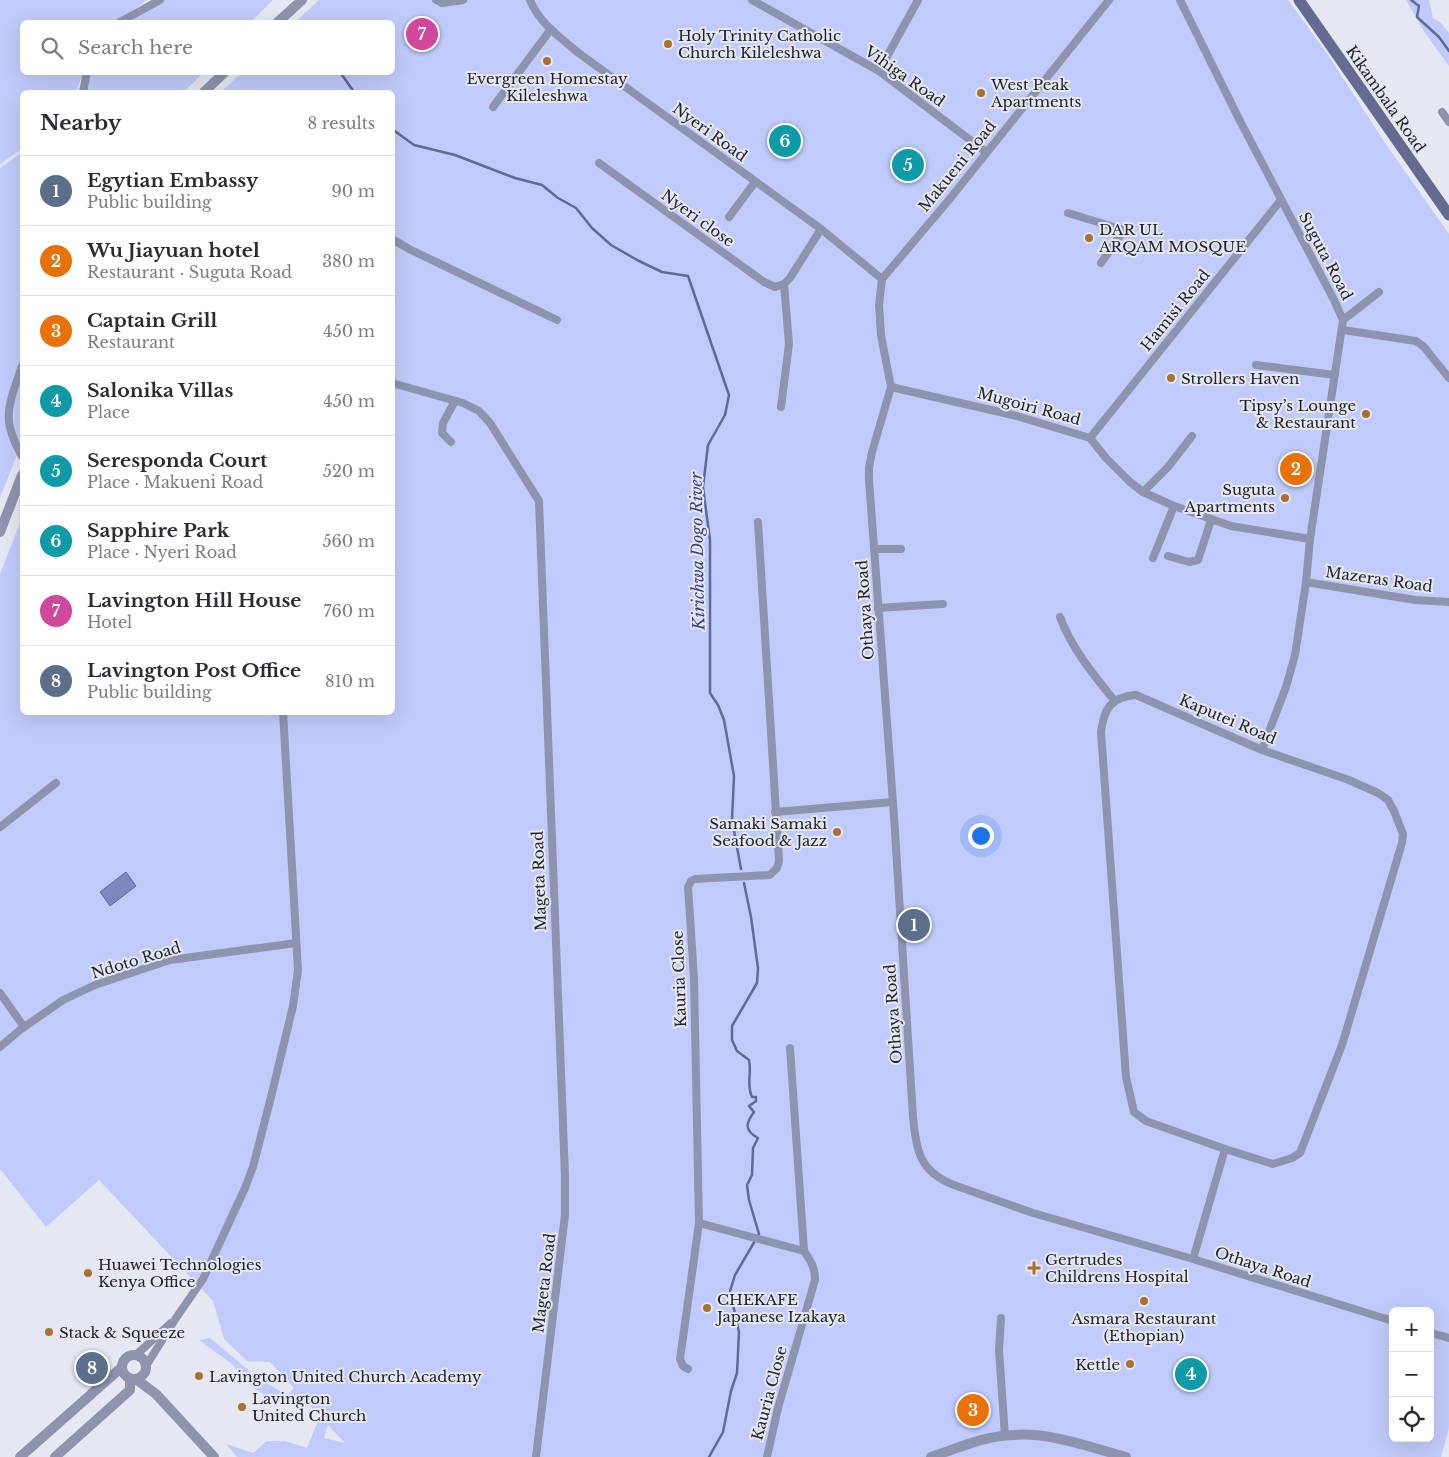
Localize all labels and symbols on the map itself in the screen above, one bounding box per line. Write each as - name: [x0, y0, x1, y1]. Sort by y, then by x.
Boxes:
- pin: 7: [406, 15, 438, 53]
- place label: Holy Trinity Catholic Church Kileleshwa: [678, 26, 841, 62]
- marker: Holy Trinity Catholic Church Kileleshwa: [662, 38, 674, 50]
- street label: Vihiga Road: [860, 41, 949, 111]
- street label: Kikambala Road: [1342, 42, 1430, 156]
- marker: Evergreen Homestay Kileleshwa: [541, 55, 553, 67]
- place label: Evergreen Homestay Kileleshwa: [466, 69, 628, 105]
- place label: West Peak Apartments: [990, 75, 1082, 111]
- marker: West Peak Apartments: [975, 87, 987, 99]
- street label: Nyeri Road: [669, 99, 751, 165]
- street label: Makueni Road: [914, 116, 1000, 216]
- pin: 6: [769, 122, 801, 160]
- pin: 5: [892, 146, 924, 184]
- street label: Nyeri close: [658, 185, 738, 251]
- street label: Suguta Road: [1295, 209, 1357, 303]
- place label: DAR UL ARQAM MOSQUE: [1098, 220, 1246, 256]
- marker: DAR UL ARQAM MOSQUE: [1083, 232, 1095, 244]
- street label: Hamisi Road: [1136, 265, 1214, 355]
- place label: Strollers Haven: [1181, 369, 1299, 388]
- marker: Strollers Haven: [1165, 372, 1177, 384]
- street label: Mugoiri Road: [975, 383, 1083, 429]
- place label: Tipsy’s Lounge & Restaurant: [1240, 396, 1356, 432]
- marker: Tipsy’s Lounge & Restaurant: [1360, 408, 1372, 420]
- pin: 2: [1280, 450, 1312, 488]
- water label: Kirichwa Dogo River: [686, 471, 708, 631]
- place label: Suguta Apartments: [1184, 480, 1276, 516]
- marker: Suguta Apartments: [1279, 492, 1291, 504]
- street label: Othaya Road: [852, 559, 878, 661]
- street label: Mazeras Road: [1324, 562, 1434, 596]
- street label: Kaputei Road: [1176, 690, 1280, 748]
- place label: Samaki Samaki Seafood & Jazz: [709, 814, 827, 850]
- your location: [968, 823, 994, 849]
- marker: Samaki Samaki Seafood & Jazz: [831, 826, 843, 838]
- street label: Mageta Road: [528, 831, 550, 931]
- pin: 1: [898, 906, 930, 944]
- street label: Kauria Close: [668, 930, 690, 1028]
- street label: Ndoto Road: [89, 937, 183, 983]
- street label: Othaya Road: [880, 963, 906, 1065]
- street label: Mageta Road: [528, 1232, 560, 1334]
- street label: Othaya Road: [1213, 1243, 1313, 1291]
- place label: Gertrudes Childrens Hospital: [1045, 1250, 1189, 1286]
- place label: Huawei Technologies Kenya Office: [98, 1255, 262, 1291]
- marker: Gertrudes Childrens Hospital: [1027, 1261, 1041, 1275]
- marker: Huawei Technologies Kenya Office: [82, 1267, 94, 1279]
- place label: CHEKAFE Japanese Izakaya: [715, 1290, 846, 1326]
- marker: Asmara Restaurant (Ethopian): [1138, 1295, 1150, 1307]
- marker: CHEKAFE Japanese Izakaya: [701, 1302, 713, 1314]
- place label: Asmara Restaurant (Ethopian): [1070, 1309, 1217, 1345]
- place label: Stack & Squeeze: [59, 1323, 185, 1342]
- marker: Stack & Squeeze: [43, 1326, 55, 1338]
- street label: Kauria Close: [747, 1344, 791, 1442]
- pin: 8: [76, 1349, 108, 1387]
- place label: Kettle: [1075, 1355, 1120, 1374]
- pin: 4: [1175, 1355, 1207, 1393]
- marker: Kettle: [1124, 1358, 1136, 1370]
- place label: Lavington United Church Academy: [209, 1367, 482, 1386]
- marker: Lavington United Church Academy: [193, 1370, 205, 1382]
- place label: Lavington United Church: [252, 1389, 366, 1425]
- pin: 3: [957, 1391, 989, 1429]
- marker: Lavington United Church: [236, 1401, 248, 1413]

